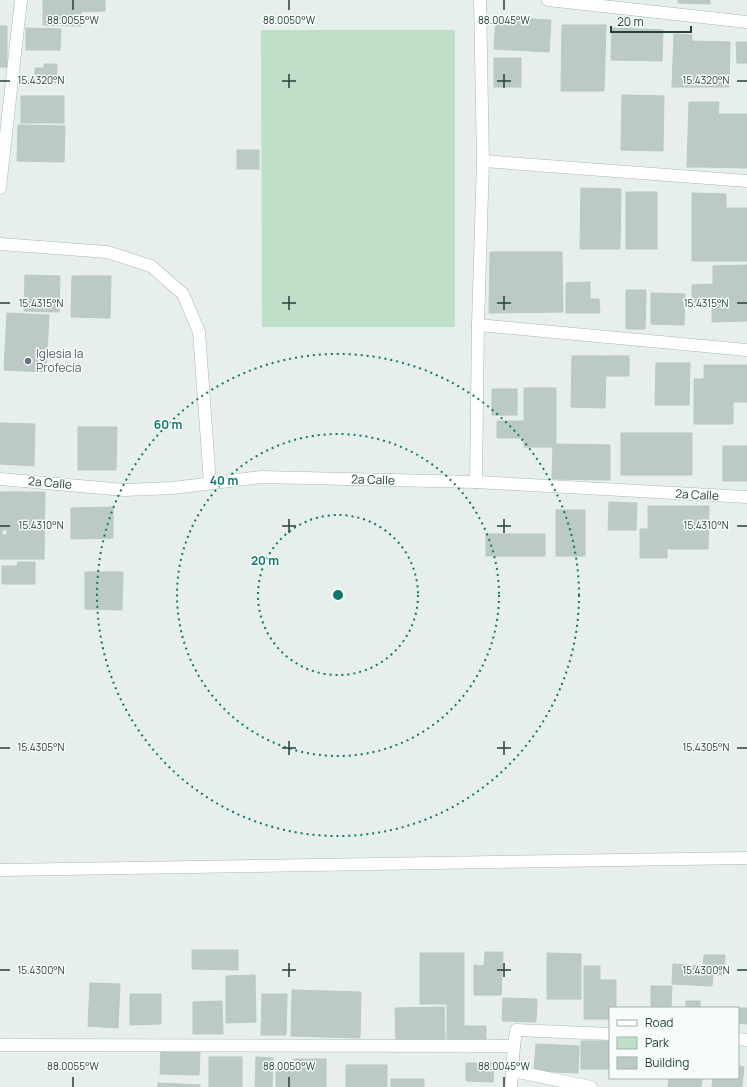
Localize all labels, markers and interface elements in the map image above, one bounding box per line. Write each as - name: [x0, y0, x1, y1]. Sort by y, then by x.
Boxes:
- scale bar: [611, 8, 691, 34]
- text: 88.0055°W: [47, 13, 100, 27]
- text: 88.0050°W: [263, 13, 316, 27]
- text: 88.0045°W: [478, 13, 531, 27]
- text: 20 m: [617, 13, 644, 30]
- text: 15.4320°N: [18, 73, 65, 87]
- text: 15.4320°N: [683, 73, 730, 87]
- text: 15.4315°N: [19, 296, 63, 310]
- text: 15.4315°N: [684, 296, 728, 310]
- place label: Iglesia la Profecia: [36, 345, 83, 376]
- marker: Iglesia la Profecia: [23, 356, 33, 366]
- text: 60 m: [154, 416, 182, 433]
- street label: 2a Calle: [351, 470, 395, 489]
- street label: 2a Calle: [27, 472, 73, 493]
- text: 40 m: [210, 472, 238, 489]
- street label: 2a Calle: [675, 485, 719, 504]
- text: 15.4310°N: [19, 518, 64, 532]
- text: 15.4310°N: [684, 518, 729, 532]
- text: 20 m: [251, 552, 279, 569]
- centre of rings: [331, 588, 345, 602]
- text: 15.4305°N: [18, 740, 65, 754]
- text: 15.4305°N: [683, 740, 730, 754]
- text: 15.4300°N: [17, 963, 65, 977]
- text: 15.4300°N: [682, 963, 730, 977]
- legend: [609, 1007, 739, 1079]
- text: Road: [645, 1014, 673, 1031]
- text: Park: [645, 1034, 670, 1051]
- text: Building: [645, 1054, 689, 1071]
- text: 88.0055°W: [47, 1059, 100, 1073]
- text: 88.0050°W: [263, 1059, 316, 1073]
- text: 88.0045°W: [478, 1059, 531, 1073]

